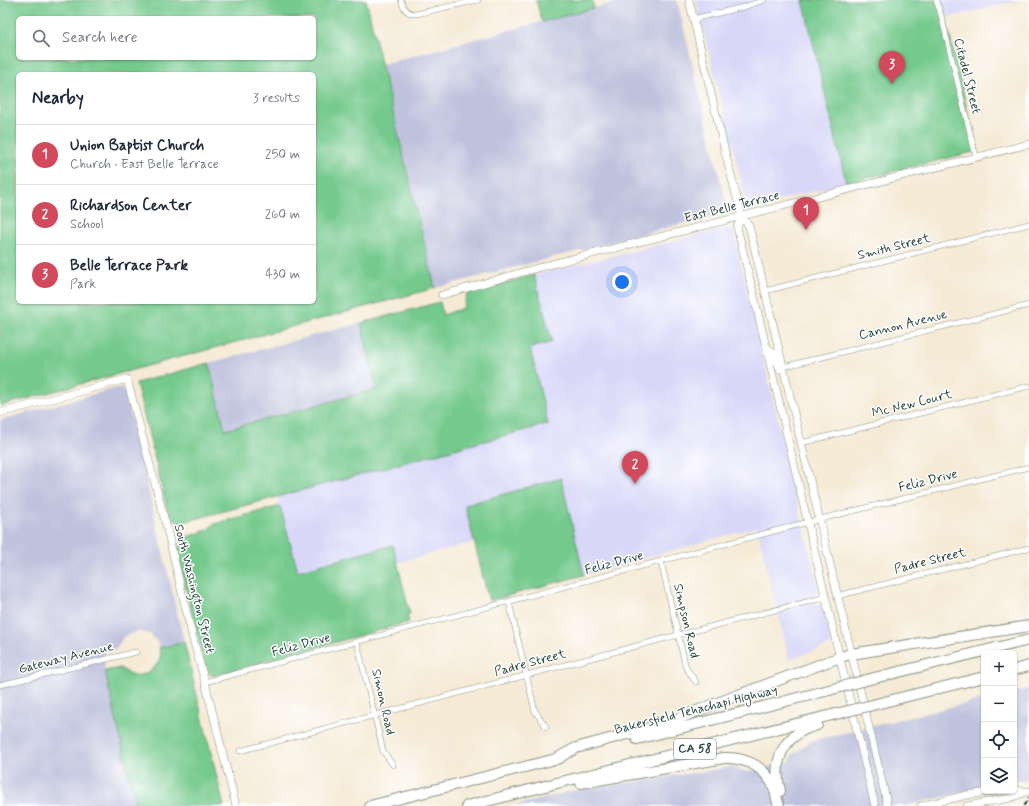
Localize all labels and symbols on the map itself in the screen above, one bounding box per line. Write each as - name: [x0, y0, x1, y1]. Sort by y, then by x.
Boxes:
- street label: Citadel Street: [949, 36, 985, 116]
- pin: 3: [879, 51, 905, 84]
- street label: East Belle Terrace: [683, 187, 781, 227]
- pin: 1: [793, 197, 819, 230]
- street label: Smith Street: [856, 230, 932, 264]
- your location: [612, 272, 632, 292]
- street label: Cannon Avenue: [857, 306, 949, 344]
- street label: Mc New Court: [870, 386, 954, 422]
- pin: 2: [622, 451, 648, 484]
- street label: Feliz Drive: [897, 465, 959, 497]
- street label: South Washington Street: [168, 523, 218, 656]
- street label: Padre Street: [892, 544, 968, 578]
- street label: Feliz Drive: [583, 547, 645, 579]
- street label: Simpson Road: [669, 582, 703, 660]
- street label: Feliz Drive: [270, 629, 332, 661]
- street label: Gateway Avenue: [17, 638, 115, 678]
- street label: Padre Street: [492, 645, 568, 681]
- street label: Simon Road: [367, 667, 399, 737]
- street label: Bakersfield Tehachapi Highway: [613, 681, 780, 739]
- road number: CA 58: [674, 739, 716, 759]

